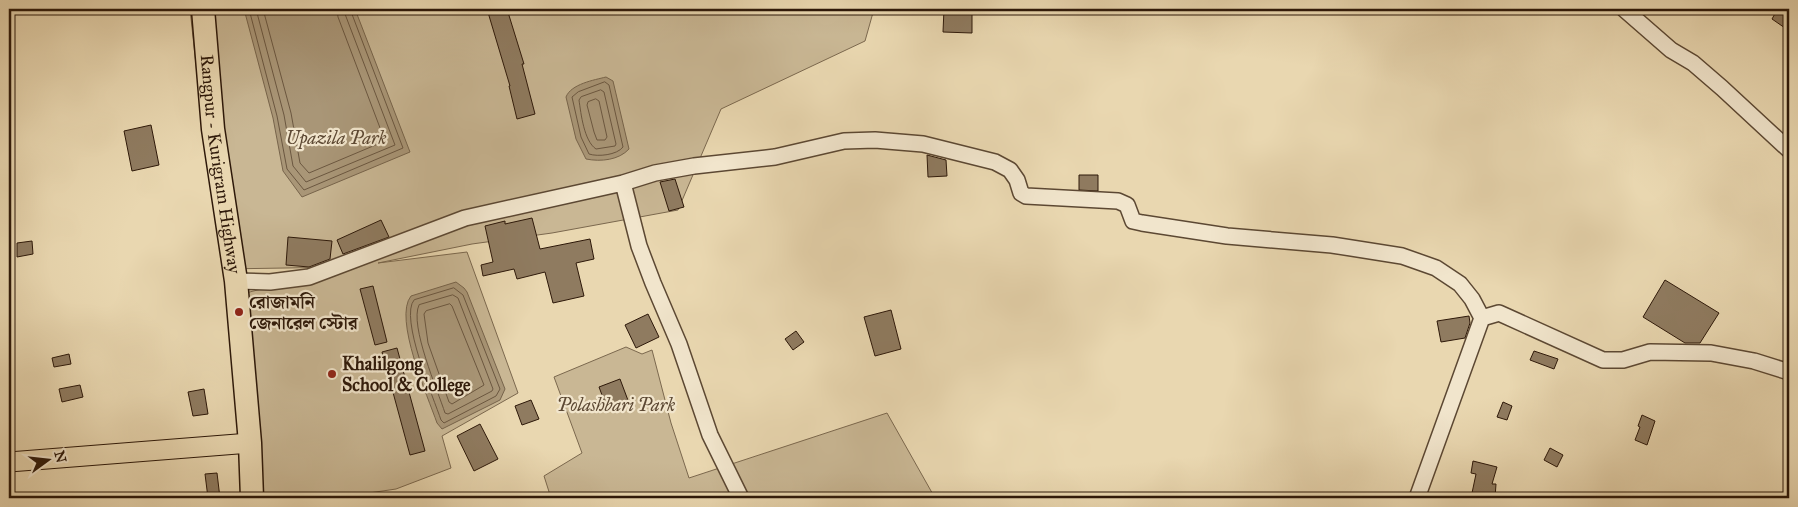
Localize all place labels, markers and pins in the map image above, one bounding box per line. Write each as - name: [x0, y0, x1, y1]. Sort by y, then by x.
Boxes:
- place label: রোজামনি জেনারেল স্টোর: [249, 291, 359, 334]
- marker: রোজামনি জেনারেল স্টোর: [233, 306, 245, 318]
- place label: Khalilgong School & College: [342, 353, 471, 397]
- marker: Khalilgong School & College: [326, 368, 338, 380]

